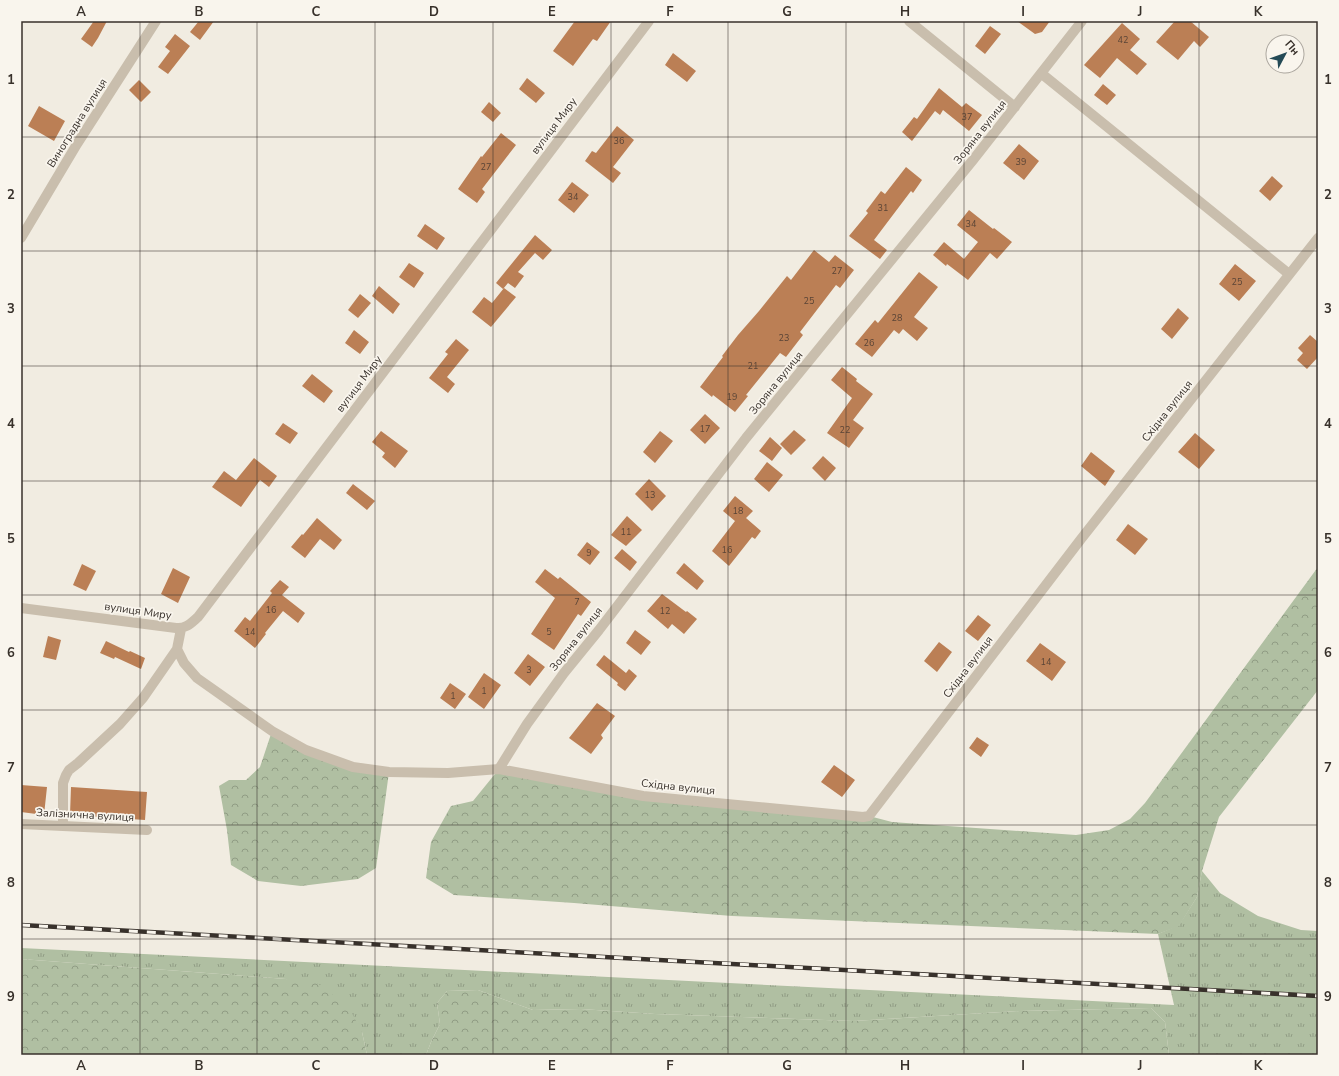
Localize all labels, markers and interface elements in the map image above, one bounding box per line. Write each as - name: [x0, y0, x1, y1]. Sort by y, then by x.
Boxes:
- text: A: [76, 3, 86, 21]
- text: B: [195, 3, 204, 21]
- text: C: [312, 3, 321, 21]
- text: D: [429, 3, 439, 21]
- text: E: [548, 3, 556, 21]
- text: F: [666, 3, 674, 21]
- text: G: [782, 3, 792, 21]
- text: H: [900, 3, 910, 21]
- text: I: [1021, 3, 1025, 21]
- text: J: [1137, 3, 1142, 21]
- text: K: [1254, 3, 1263, 21]
- house number: 42: [1118, 34, 1128, 46]
- north arrow: [1265, 34, 1305, 74]
- text: Пн: [1282, 37, 1303, 58]
- text: 1: [7, 71, 15, 89]
- text: 1: [1324, 71, 1332, 89]
- street label: Виноградна вулиця: [44, 76, 110, 170]
- street label: вулиця Миру: [528, 94, 580, 157]
- street label: Зоряна вулиця: [950, 97, 1010, 167]
- house number: 37: [962, 111, 972, 123]
- house number: 36: [614, 135, 624, 147]
- house number: 39: [1016, 156, 1026, 168]
- house number: 27: [481, 161, 491, 173]
- text: 2: [7, 186, 15, 204]
- text: 2: [1324, 186, 1332, 204]
- house number: 34: [568, 191, 579, 203]
- house number: 31: [878, 202, 888, 214]
- house number: 34: [966, 218, 977, 230]
- house number: 27: [832, 265, 842, 277]
- house number: 25: [1232, 276, 1242, 288]
- house number: 25: [804, 295, 814, 307]
- text: 3: [7, 300, 15, 318]
- text: 3: [1324, 300, 1332, 318]
- house number: 28: [892, 312, 902, 324]
- house number: 23: [779, 332, 789, 344]
- house number: 26: [864, 337, 874, 349]
- street label: Зоряна вулиця: [746, 348, 806, 418]
- street label: вулиця Миру: [333, 352, 385, 415]
- house number: 21: [748, 360, 758, 372]
- street label: Східна вулиця: [1138, 377, 1196, 445]
- house number: 19: [727, 391, 737, 403]
- text: 4: [7, 415, 15, 433]
- text: 4: [1324, 415, 1332, 433]
- house number: 17: [700, 423, 710, 435]
- house number: 22: [840, 424, 850, 436]
- house number: 13: [645, 489, 655, 501]
- house number: 18: [733, 505, 743, 517]
- house number: 11: [621, 526, 631, 538]
- text: 5: [7, 530, 15, 548]
- text: 5: [1324, 530, 1332, 548]
- house number: 16: [722, 544, 732, 556]
- house number: 9: [586, 547, 592, 559]
- house number: 7: [574, 596, 580, 608]
- street label: вулиця Миру: [103, 599, 173, 623]
- house number: 16: [266, 604, 276, 616]
- street label: Зоряна вулиця: [546, 604, 606, 674]
- house number: 12: [660, 605, 670, 617]
- house number: 14: [245, 626, 256, 638]
- house number: 5: [546, 626, 552, 638]
- street label: Східна вулиця: [940, 633, 996, 701]
- text: 6: [7, 644, 15, 662]
- text: 6: [1324, 644, 1332, 662]
- house number: 14: [1041, 656, 1052, 668]
- house number: 3: [526, 664, 532, 676]
- house number: 1: [481, 685, 487, 697]
- house number: 1: [450, 690, 456, 702]
- text: 7: [7, 759, 15, 777]
- text: 7: [1324, 759, 1332, 777]
- street label: Східна вулиця: [640, 776, 716, 798]
- street label: Залізнична вулиця: [36, 805, 135, 825]
- text: 8: [7, 874, 15, 892]
- text: 8: [1324, 874, 1332, 892]
- text: 9: [7, 988, 15, 1006]
- text: 9: [1324, 988, 1332, 1006]
- text: A: [76, 1057, 86, 1075]
- text: B: [195, 1057, 204, 1075]
- text: C: [312, 1057, 321, 1075]
- text: D: [429, 1057, 439, 1075]
- text: E: [548, 1057, 556, 1075]
- text: F: [666, 1057, 674, 1075]
- text: G: [782, 1057, 792, 1075]
- text: H: [900, 1057, 910, 1075]
- text: I: [1021, 1057, 1025, 1075]
- text: J: [1137, 1057, 1142, 1075]
- text: K: [1254, 1057, 1263, 1075]

